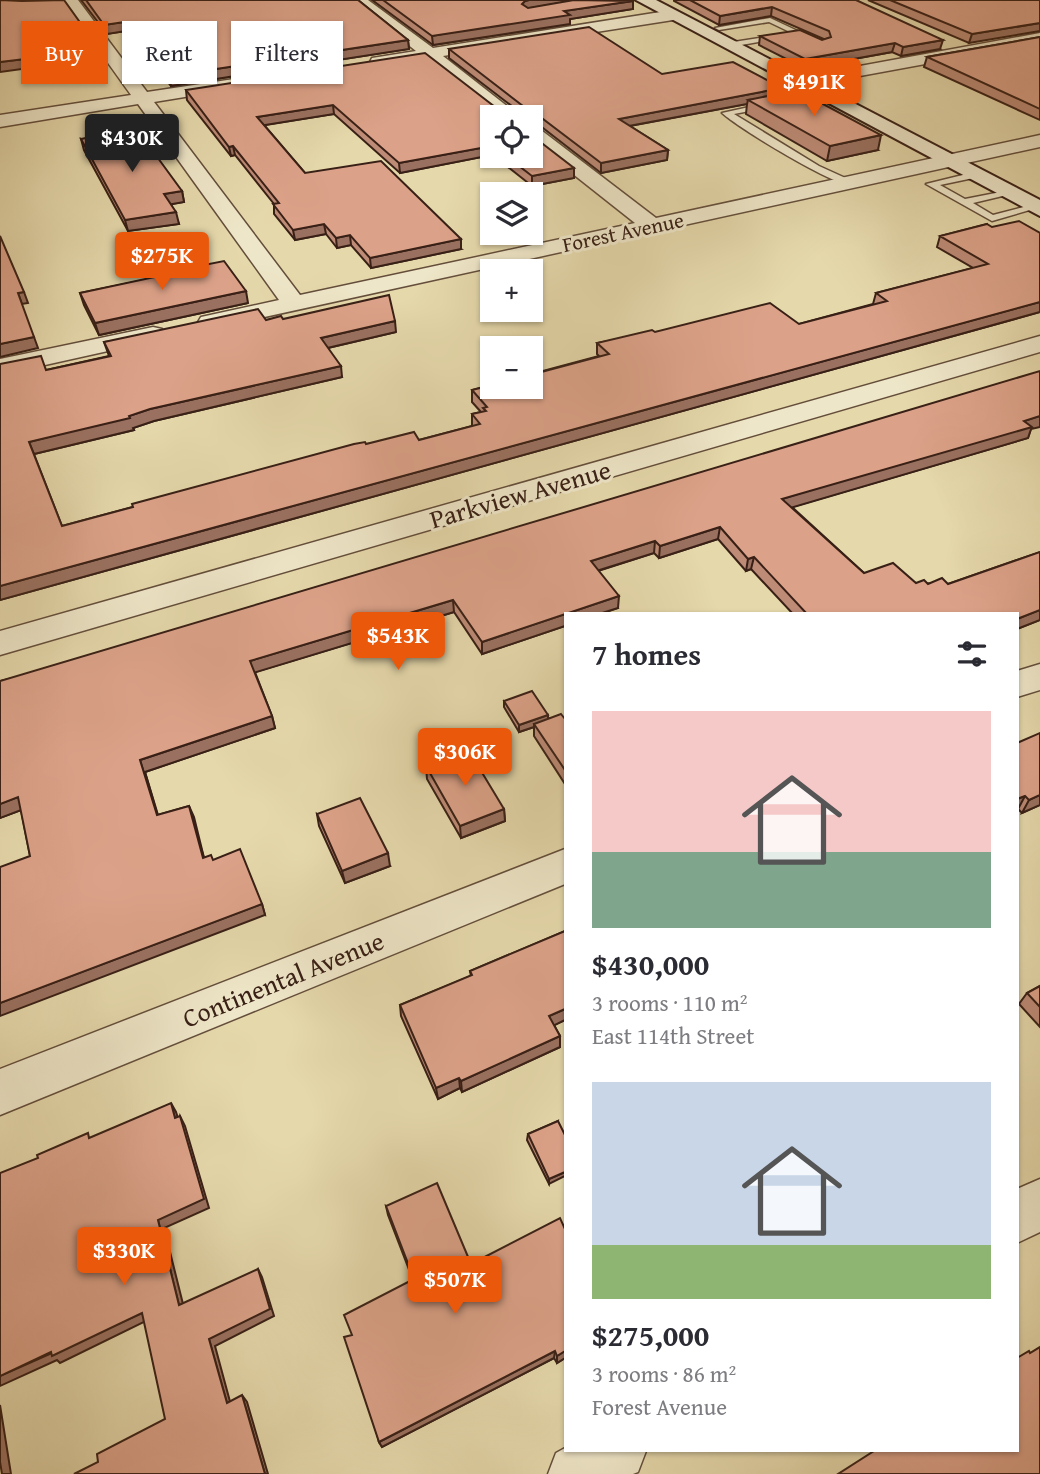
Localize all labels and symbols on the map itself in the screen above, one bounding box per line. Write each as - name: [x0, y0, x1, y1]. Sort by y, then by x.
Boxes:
- pin: $491K: [765, 58, 863, 118]
- pin: $430K: [83, 114, 181, 174]
- street label: Forest Avenue: [560, 204, 687, 260]
- pin: $275K: [113, 232, 211, 292]
- street label: Parkview Avenue: [425, 450, 615, 538]
- pin: $543K: [349, 612, 447, 672]
- pin: $306K: [416, 728, 514, 788]
- street label: Continental Avenue: [176, 921, 390, 1037]
- pin: $330K: [75, 1228, 173, 1287]
- pin: $507K: [406, 1256, 504, 1316]

